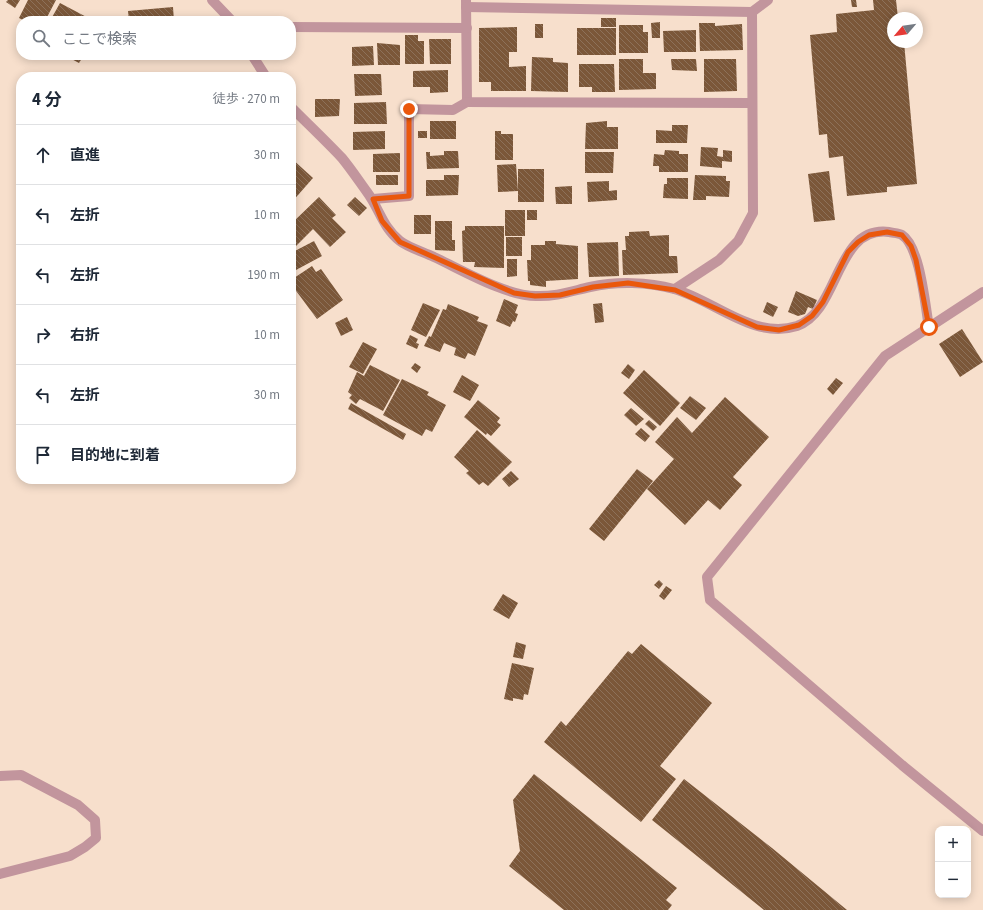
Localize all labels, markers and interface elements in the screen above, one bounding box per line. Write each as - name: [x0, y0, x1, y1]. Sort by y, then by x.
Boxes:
- north arrow: [887, 12, 923, 48]
- search box: [16, 16, 296, 60]
- icon: search: [30, 27, 52, 49]
- text: ここで検索: [62, 29, 137, 50]
- text: 4 分: [32, 88, 61, 112]
- text: 徒歩 · 270 m: [213, 90, 280, 108]
- route end: [400, 100, 418, 118]
- icon: ahead: [32, 144, 54, 166]
- text: 直進: [70, 145, 100, 166]
- text: 30 m: [254, 146, 280, 164]
- icon: left: [32, 204, 54, 226]
- text: 左折: [70, 205, 100, 226]
- text: 10 m: [254, 206, 280, 224]
- icon: left: [32, 264, 54, 286]
- text: 左折: [70, 265, 100, 286]
- text: 190 m: [247, 266, 280, 284]
- route start: [920, 318, 938, 336]
- icon: right: [32, 324, 54, 346]
- text: 右折: [70, 325, 100, 346]
- text: 10 m: [254, 326, 280, 344]
- icon: left: [32, 384, 54, 406]
- text: 左折: [70, 385, 100, 406]
- text: 30 m: [254, 386, 280, 404]
- icon: arrive: [32, 444, 54, 466]
- text: 目的地に到着: [70, 445, 160, 466]
- map controls: [935, 826, 971, 898]
- button: +: [935, 826, 971, 862]
- button: −: [935, 862, 971, 898]

